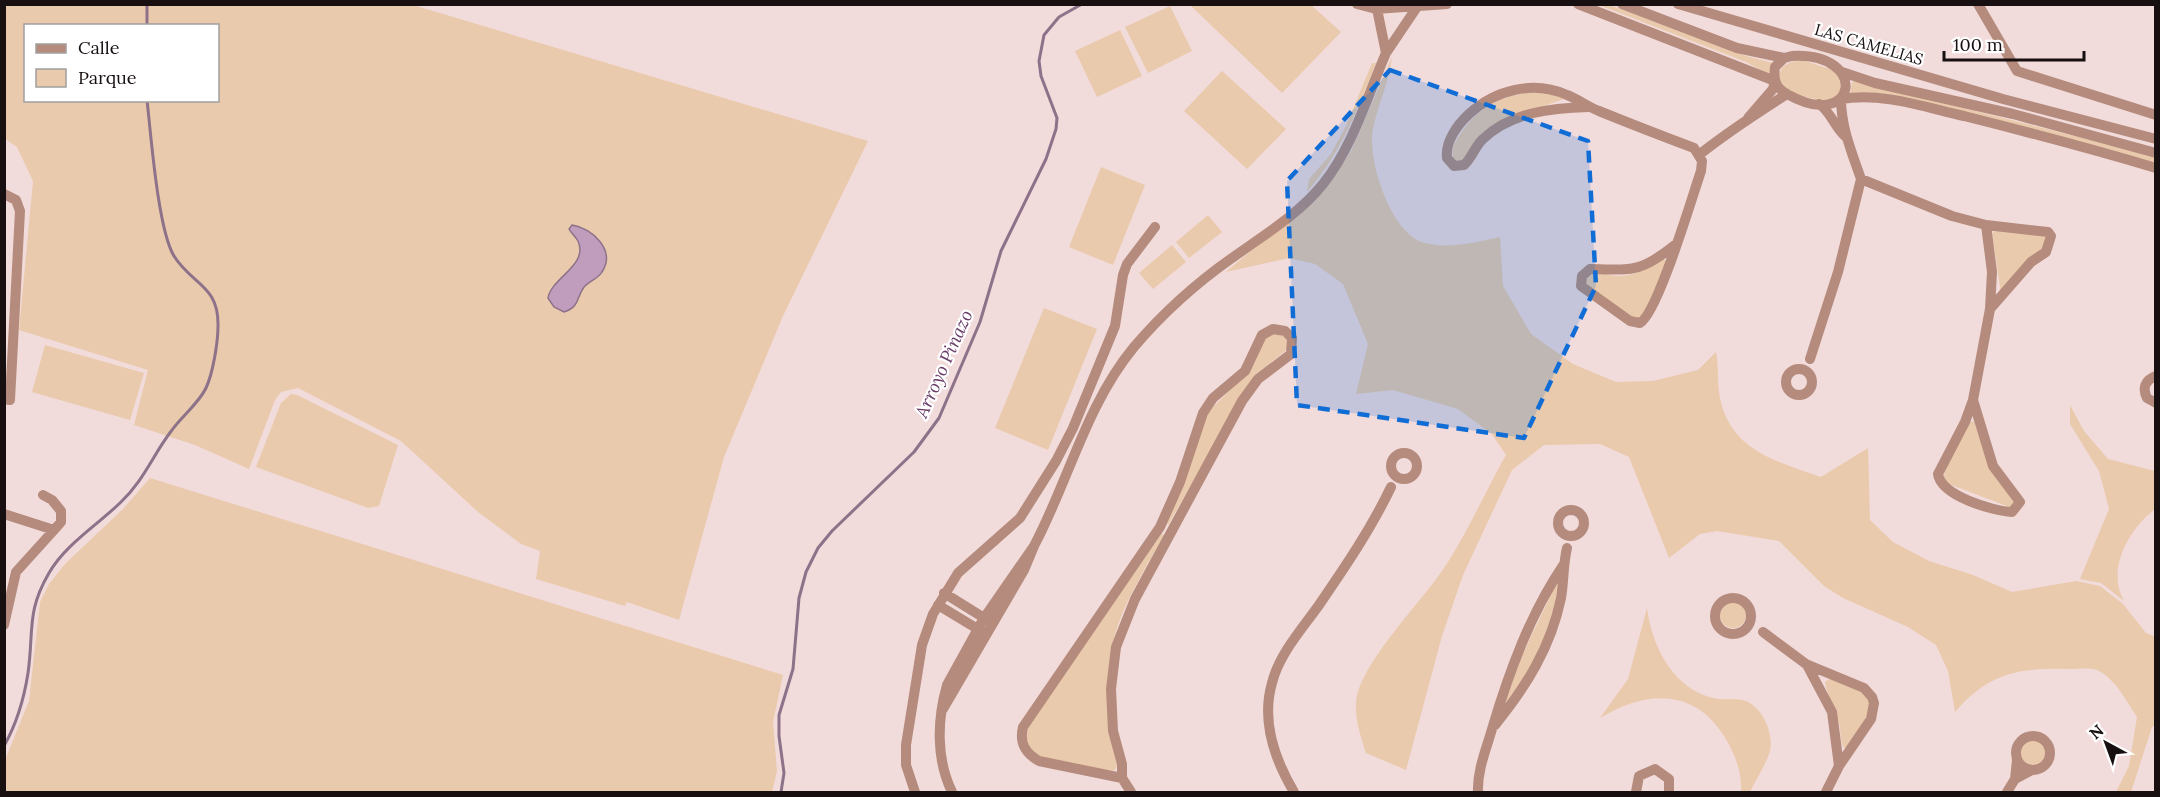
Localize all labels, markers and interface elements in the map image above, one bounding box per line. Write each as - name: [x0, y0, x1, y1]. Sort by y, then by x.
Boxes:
- street label: LAS CAMELIAS: [1812, 19, 1926, 69]
- legend: [24, 24, 219, 102]
- scale bar: [1944, 24, 2084, 62]
- text: 100 m: [1953, 33, 2003, 56]
- text: Calle: [78, 36, 120, 59]
- text: Parque: [78, 66, 137, 89]
- water label: Arroyo Pinazo: [909, 306, 978, 422]
- north arrow: [2076, 713, 2136, 773]
- text: N: [2085, 720, 2107, 743]

